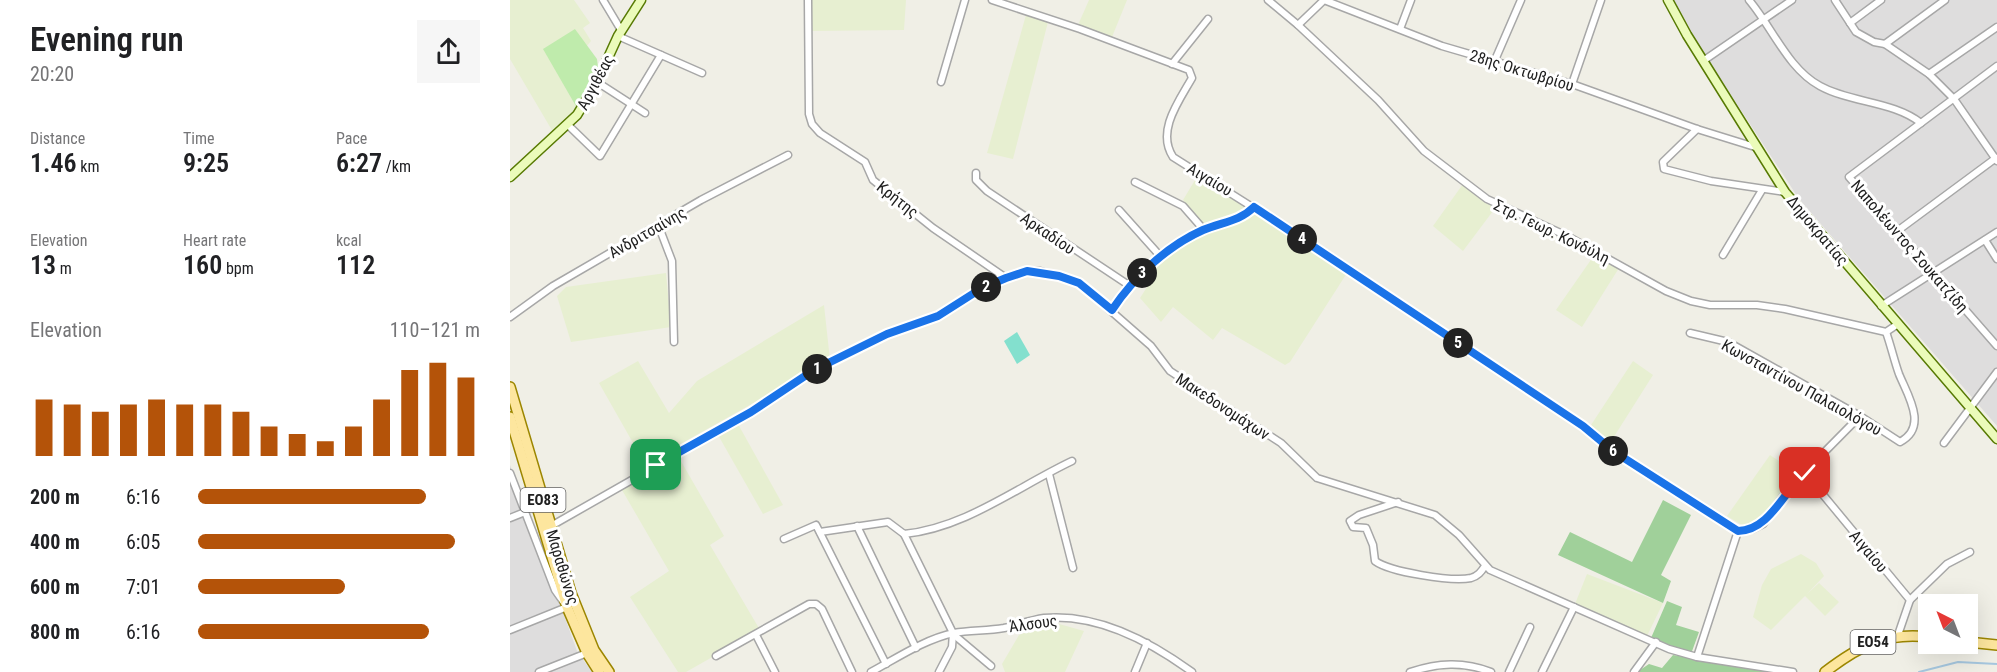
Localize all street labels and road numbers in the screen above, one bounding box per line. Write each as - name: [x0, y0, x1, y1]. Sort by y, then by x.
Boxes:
- street label: 28ης Οκτωβρίου: [1467, 46, 1576, 95]
- street label: Αργιθέας: [573, 51, 618, 113]
- street label: Αιγαίου: [1184, 159, 1236, 200]
- street label: Ναπολέωντος Σουκατζίδη: [1847, 176, 1972, 316]
- street label: Κρήτης: [873, 177, 922, 222]
- street label: Δημοκρατίας: [1783, 192, 1852, 269]
- street label: Στρ. Γεωρ. Κονδύλη: [1491, 195, 1613, 268]
- street label: Ανδριτσαίνης: [605, 203, 689, 262]
- street label: Αρκαδίου: [1017, 208, 1079, 258]
- street label: Κωνσταντίνου Παλαιολόγου: [1718, 335, 1885, 439]
- street label: Μακεδονομάχων: [1172, 369, 1273, 444]
- road number: ΕΟ83: [520, 488, 566, 512]
- street label: Αιγαίου: [1846, 526, 1892, 576]
- street label: Μαραθώνος: [542, 527, 583, 607]
- street label: Άλσους: [1008, 611, 1058, 636]
- road number: ΕΟ54: [1850, 630, 1896, 654]

